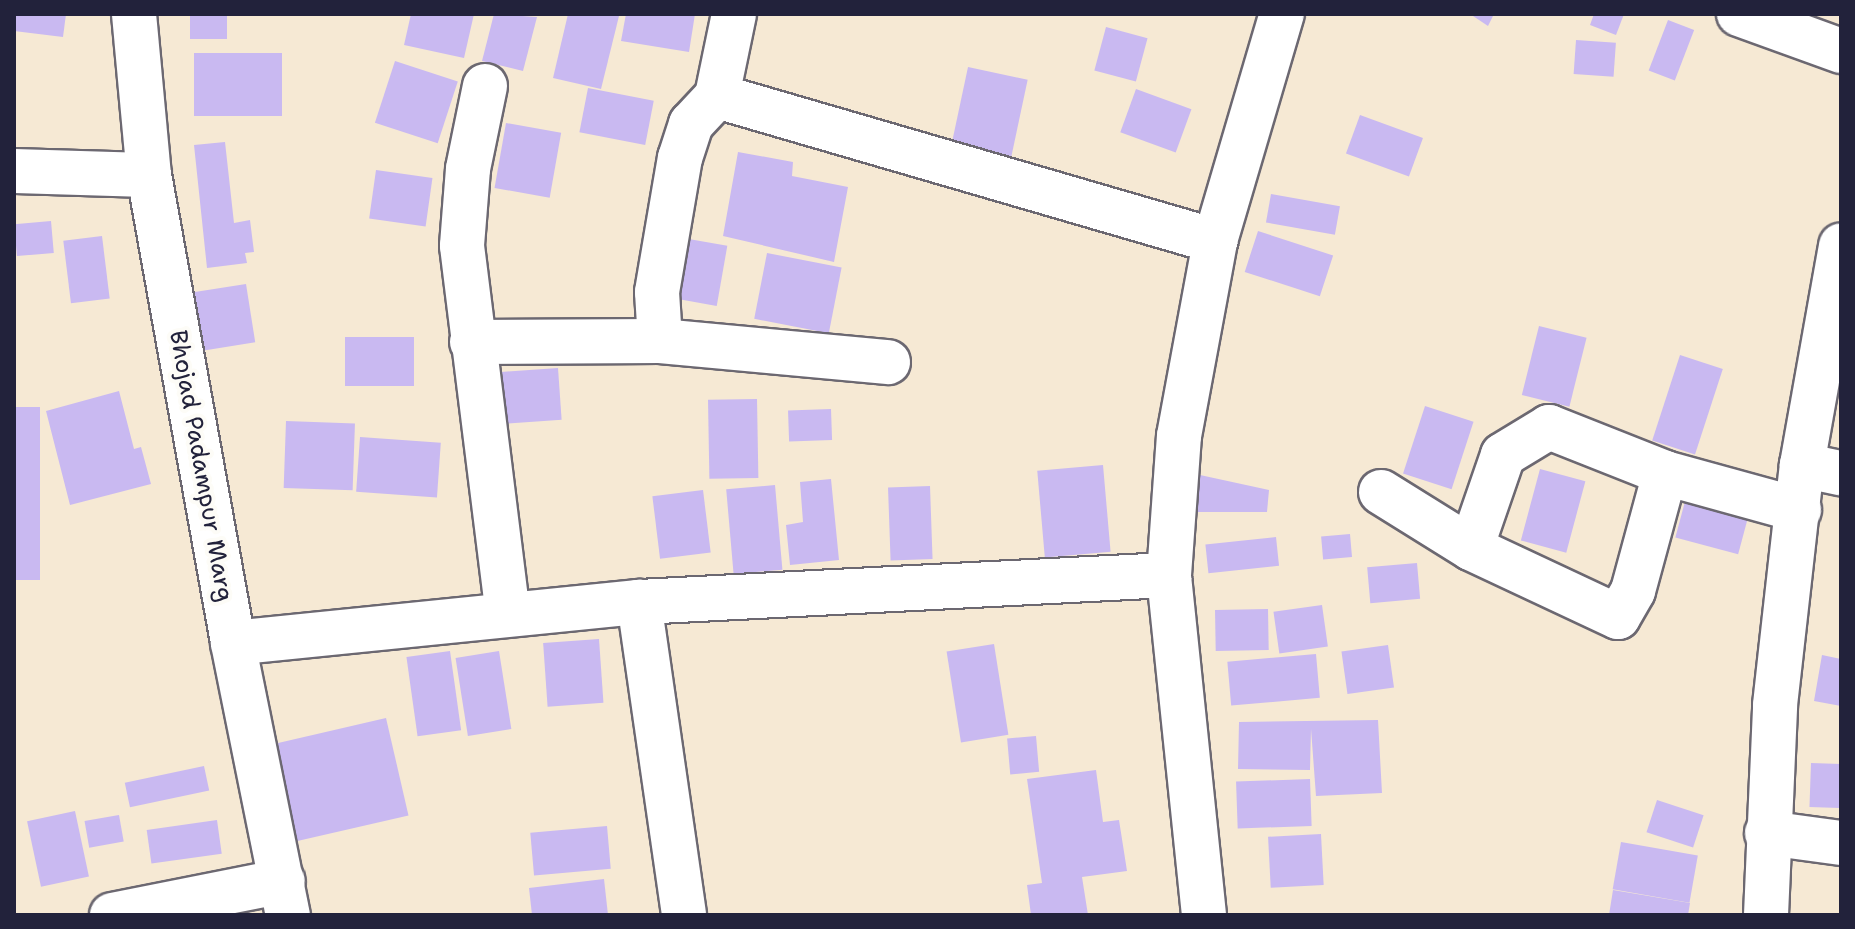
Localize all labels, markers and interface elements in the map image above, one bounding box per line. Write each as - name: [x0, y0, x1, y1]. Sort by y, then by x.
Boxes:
- street label: Bhojad Padampur Marg: [163, 328, 239, 604]

